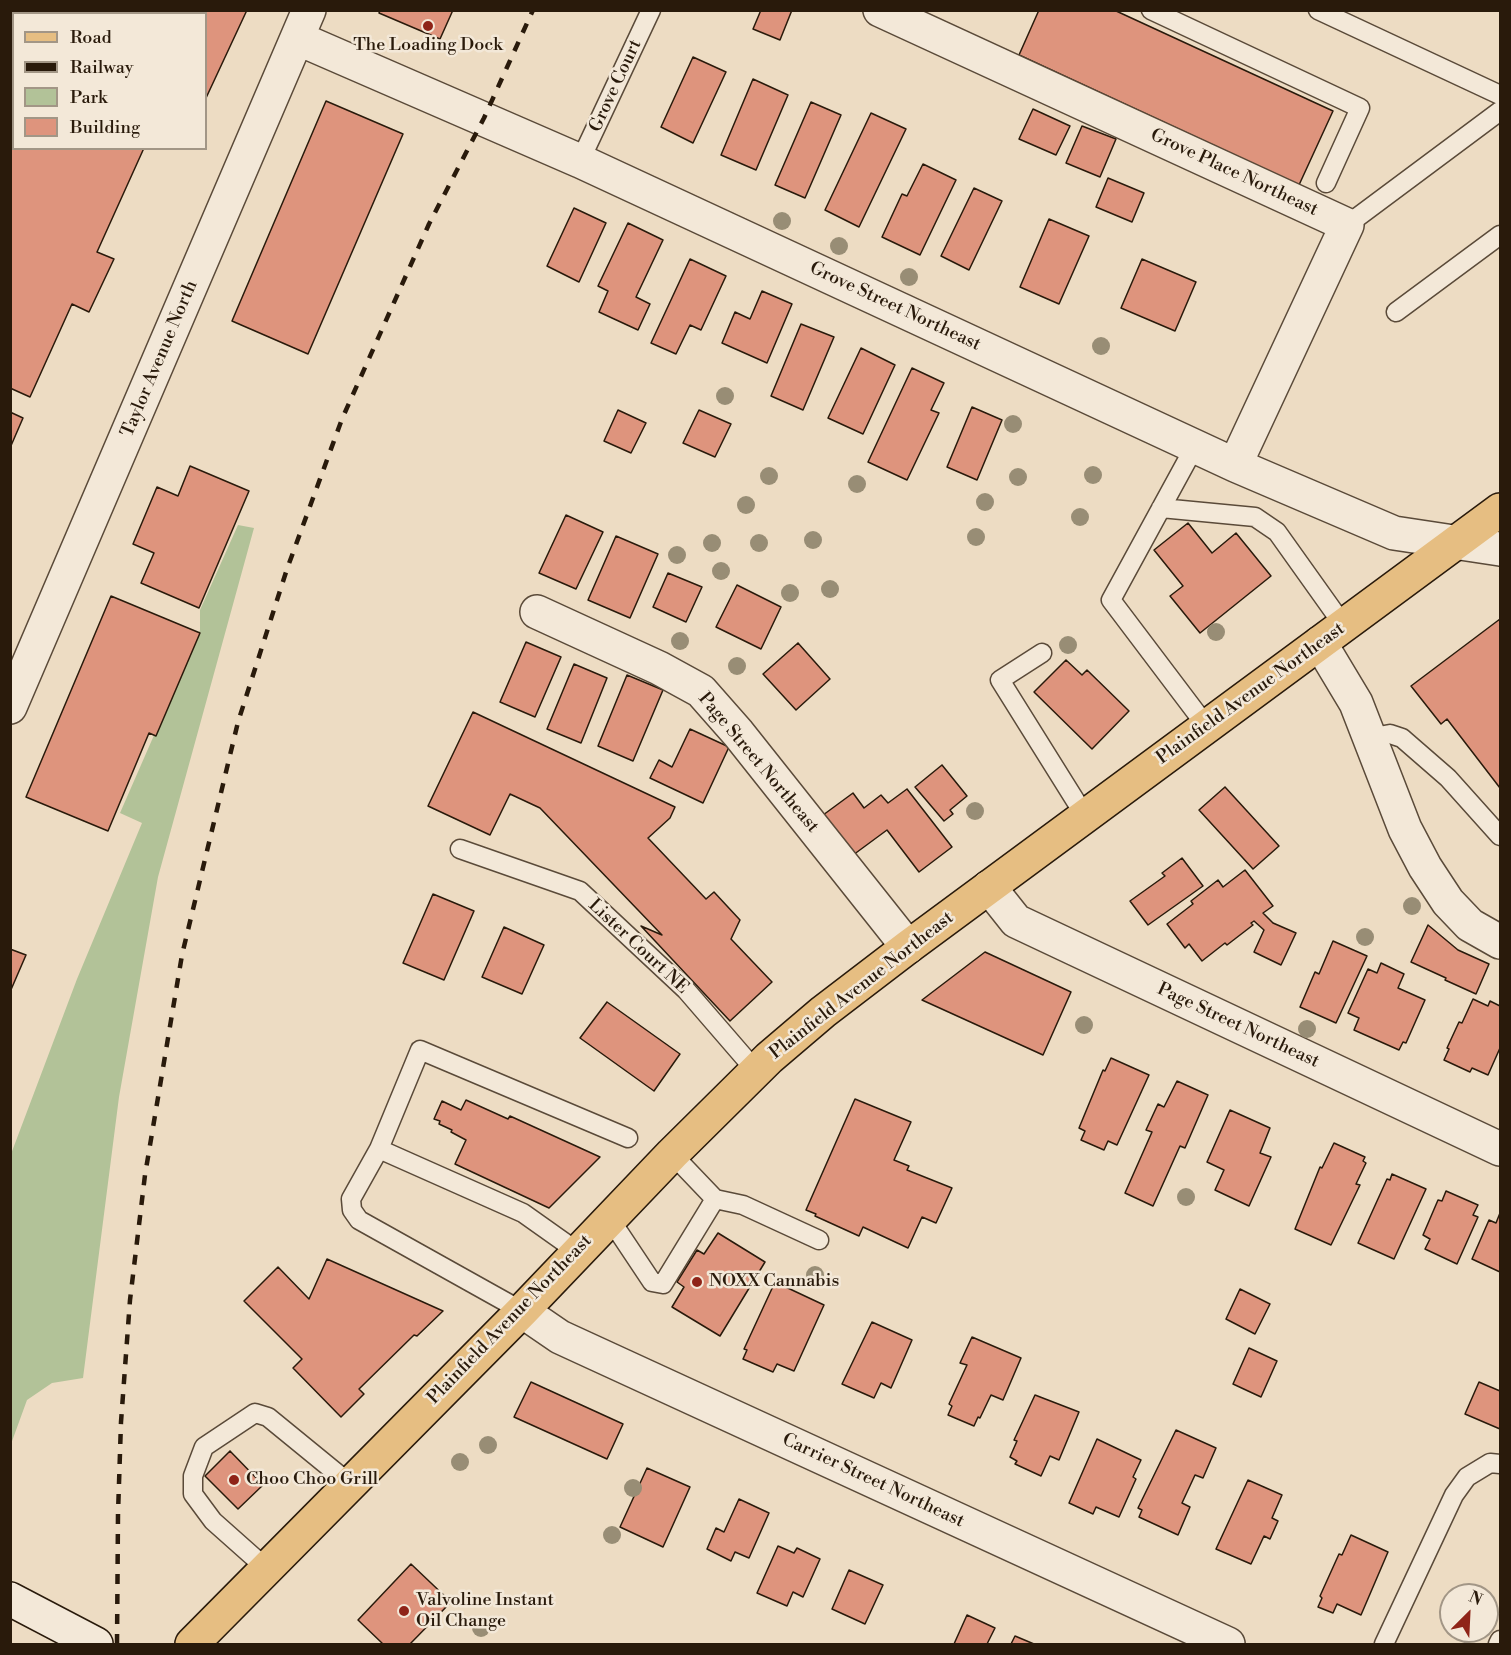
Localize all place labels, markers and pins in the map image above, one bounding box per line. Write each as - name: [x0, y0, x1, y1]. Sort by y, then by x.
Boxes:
- marker: The Loading Dock: [421, 19, 435, 33]
- place label: The Loading Dock: [353, 35, 503, 57]
- place label: NOXX Cannabis: [709, 1271, 839, 1293]
- marker: NOXX Cannabis: [690, 1275, 704, 1289]
- place label: Choo Choo Grill: [246, 1469, 378, 1491]
- marker: Choo Choo Grill: [227, 1473, 241, 1487]
- place label: Valvoline Instant Oil Change: [416, 1590, 554, 1632]
- marker: Valvoline Instant Oil Change: [397, 1604, 411, 1618]

